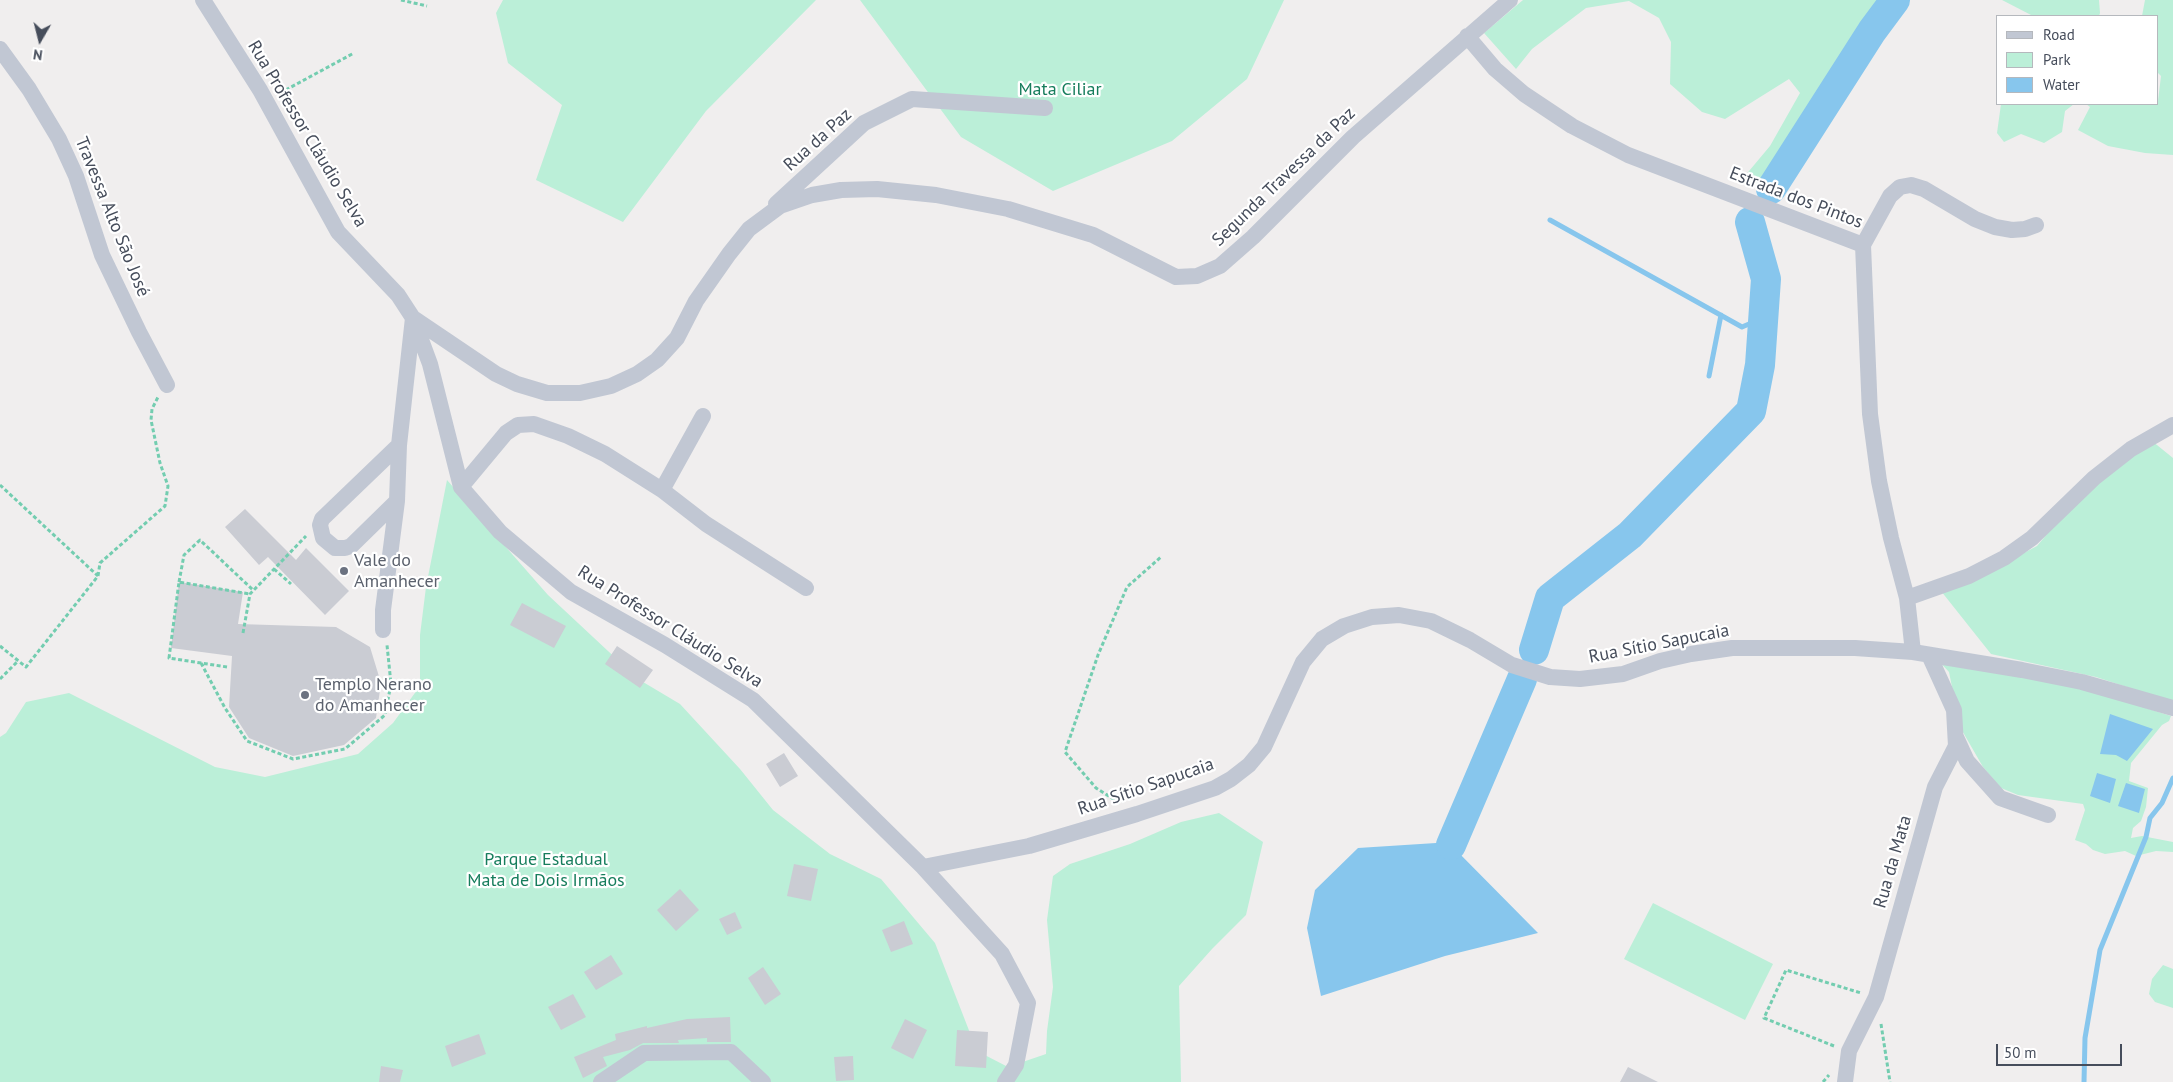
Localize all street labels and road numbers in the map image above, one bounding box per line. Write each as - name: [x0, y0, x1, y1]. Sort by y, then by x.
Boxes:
- street label: Rua Professor Cláudio Selva: [243, 37, 371, 231]
- street label: Segunda Travessa da Paz: [1208, 103, 1360, 251]
- street label: Rua da Paz: [780, 104, 856, 176]
- street label: Travessa Alto São José: [70, 134, 154, 300]
- street label: Estrada dos Pintos: [1726, 163, 1866, 233]
- street label: Rua Professor Cláudio Selva: [574, 561, 766, 693]
- street label: Rua Sítio Sapucaia: [1587, 620, 1731, 668]
- street label: Rua Sítio Sapucaia: [1075, 754, 1217, 820]
- street label: Rua da Mata: [1869, 813, 1917, 911]

